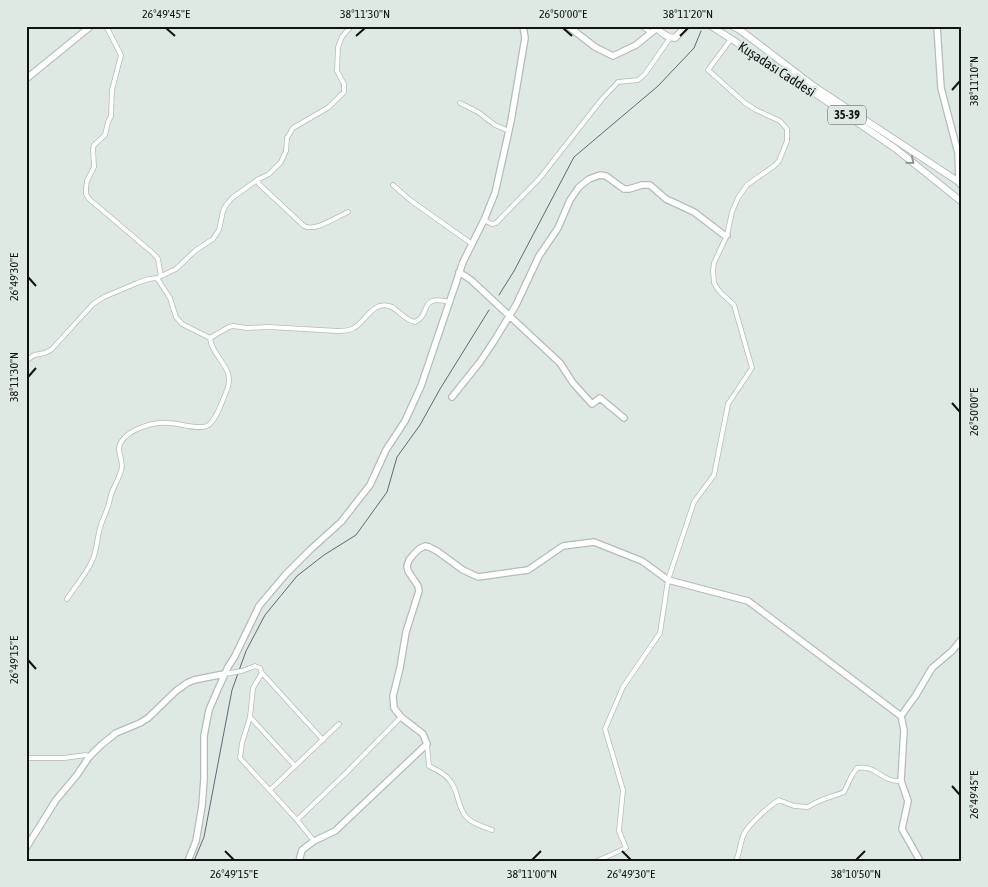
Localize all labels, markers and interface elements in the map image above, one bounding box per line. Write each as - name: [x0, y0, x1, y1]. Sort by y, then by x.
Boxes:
- text: 26°49'45"E: [142, 7, 190, 21]
- text: 38°11'30"N: [340, 7, 390, 21]
- text: 26°50'00"E: [539, 7, 587, 21]
- text: 38°11'20"N: [663, 7, 713, 21]
- street label: Kuşadası Caddesi: [735, 38, 819, 100]
- text: 38°11'10"N: [967, 56, 981, 106]
- road number: 35-39: [828, 106, 866, 124]
- one-way arrow: [906, 156, 915, 165]
- text: 26°49'30"E: [7, 253, 21, 301]
- text: 38°11'30"N: [7, 352, 21, 402]
- text: 26°50'00"E: [967, 388, 981, 436]
- text: 26°49'15"E: [7, 636, 21, 684]
- text: 26°49'45"E: [967, 771, 981, 819]
- text: 26°49'15"E: [210, 867, 258, 881]
- text: 38°11'00"N: [507, 867, 557, 881]
- text: 26°49'30"E: [607, 867, 655, 881]
- text: 38°10'50"N: [831, 867, 881, 881]

